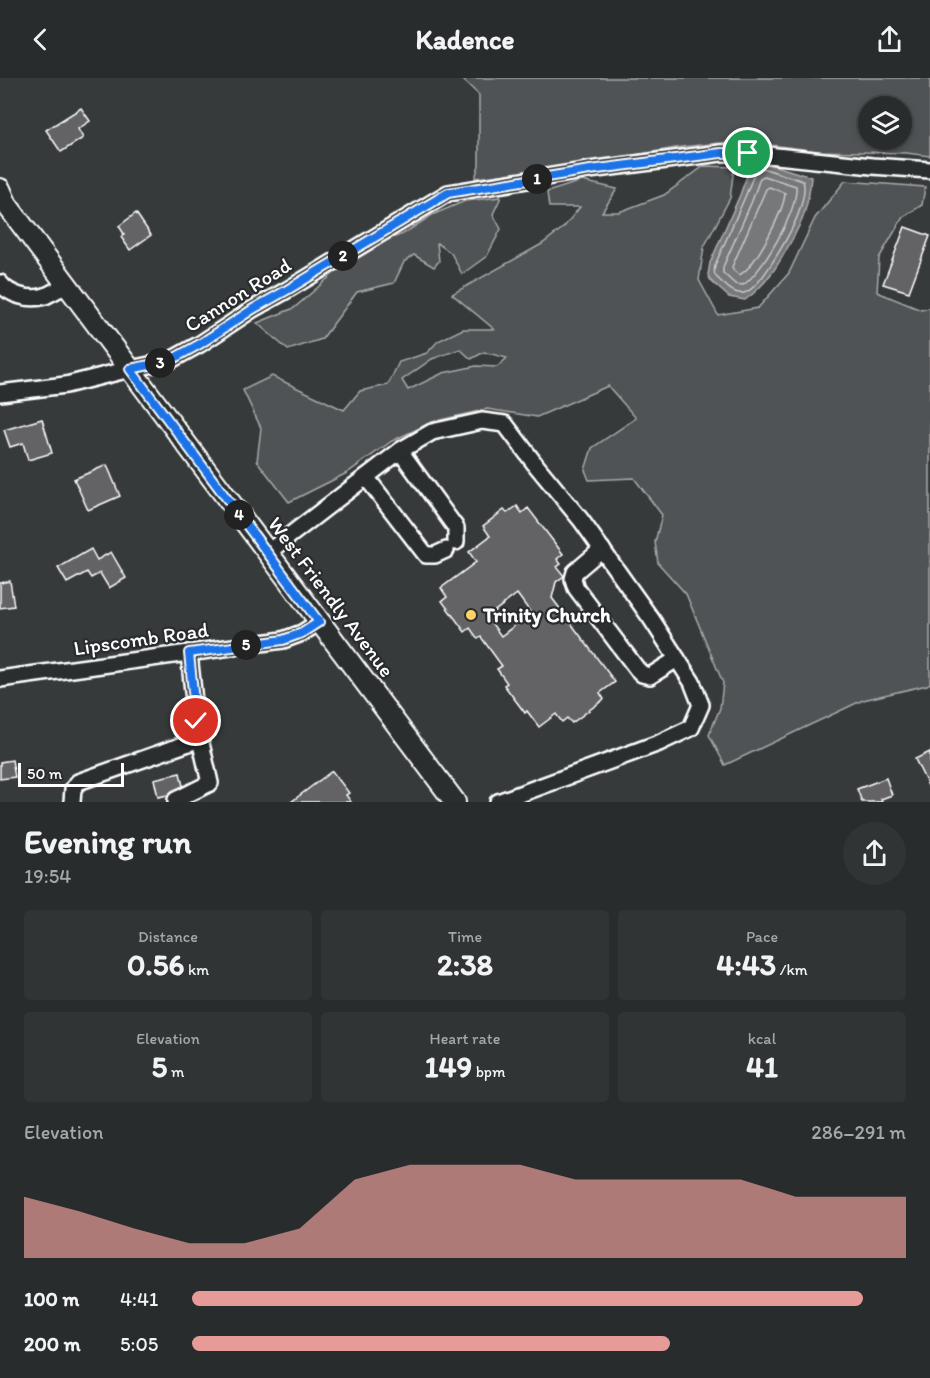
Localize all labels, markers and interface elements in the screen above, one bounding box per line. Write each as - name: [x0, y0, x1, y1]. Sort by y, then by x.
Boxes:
- icon: back: [24, 23, 57, 56]
- text: Kadence: [415, 23, 515, 56]
- icon: share: [873, 23, 906, 56]
- map controls: [858, 96, 912, 150]
- button: layers: [858, 96, 912, 150]
- pin: [722, 127, 773, 178]
- icon: arrive: [731, 136, 764, 169]
- pin: 1: [522, 164, 552, 194]
- text: 1: [533, 169, 541, 188]
- pin: 2: [328, 241, 358, 271]
- text: 2: [339, 246, 347, 265]
- street label: Cannon Road: [180, 252, 296, 337]
- pin: 3: [145, 348, 175, 378]
- text: 3: [156, 353, 164, 372]
- pin: 4: [224, 500, 254, 530]
- text: 4: [234, 505, 244, 524]
- street label: West Friendly Avenue: [263, 512, 400, 682]
- place label: Trinity Church: [482, 602, 611, 628]
- marker: Trinity Church: [464, 608, 478, 622]
- street label: Lipscomb Road: [72, 617, 211, 660]
- pin: 5: [231, 630, 261, 660]
- text: 5: [242, 635, 250, 654]
- pin: [170, 695, 221, 746]
- icon: check: [179, 704, 212, 737]
- scale bar: [18, 760, 124, 788]
- text: 50 m: [27, 764, 62, 783]
- text: Evening run: [24, 822, 191, 861]
- button: share: [843, 822, 906, 885]
- text: 19:54: [24, 864, 71, 888]
- text: Distance: [138, 927, 198, 946]
- text: Time: [448, 927, 482, 946]
- text: Pace: [746, 927, 778, 946]
- text: 0.56: [127, 946, 184, 983]
- text: 2:38: [437, 946, 493, 983]
- text: 4:43: [716, 946, 776, 983]
- text: km: [184, 960, 209, 979]
- text: /km: [776, 960, 808, 979]
- text: Elevation: [136, 1029, 200, 1048]
- text: Heart rate: [430, 1029, 500, 1048]
- text: kcal: [748, 1029, 776, 1048]
- text: 5: [152, 1048, 167, 1085]
- text: 149: [425, 1048, 472, 1085]
- text: 41: [746, 1048, 778, 1085]
- text: m: [167, 1062, 184, 1081]
- text: bpm: [472, 1062, 505, 1081]
- text: Elevation: [24, 1120, 103, 1144]
- text: 286–291 m: [811, 1120, 906, 1144]
- text: 100 m: [24, 1287, 79, 1311]
- text: 4:41: [120, 1287, 158, 1311]
- text: 200 m: [24, 1332, 80, 1356]
- text: 5:05: [120, 1332, 158, 1356]

